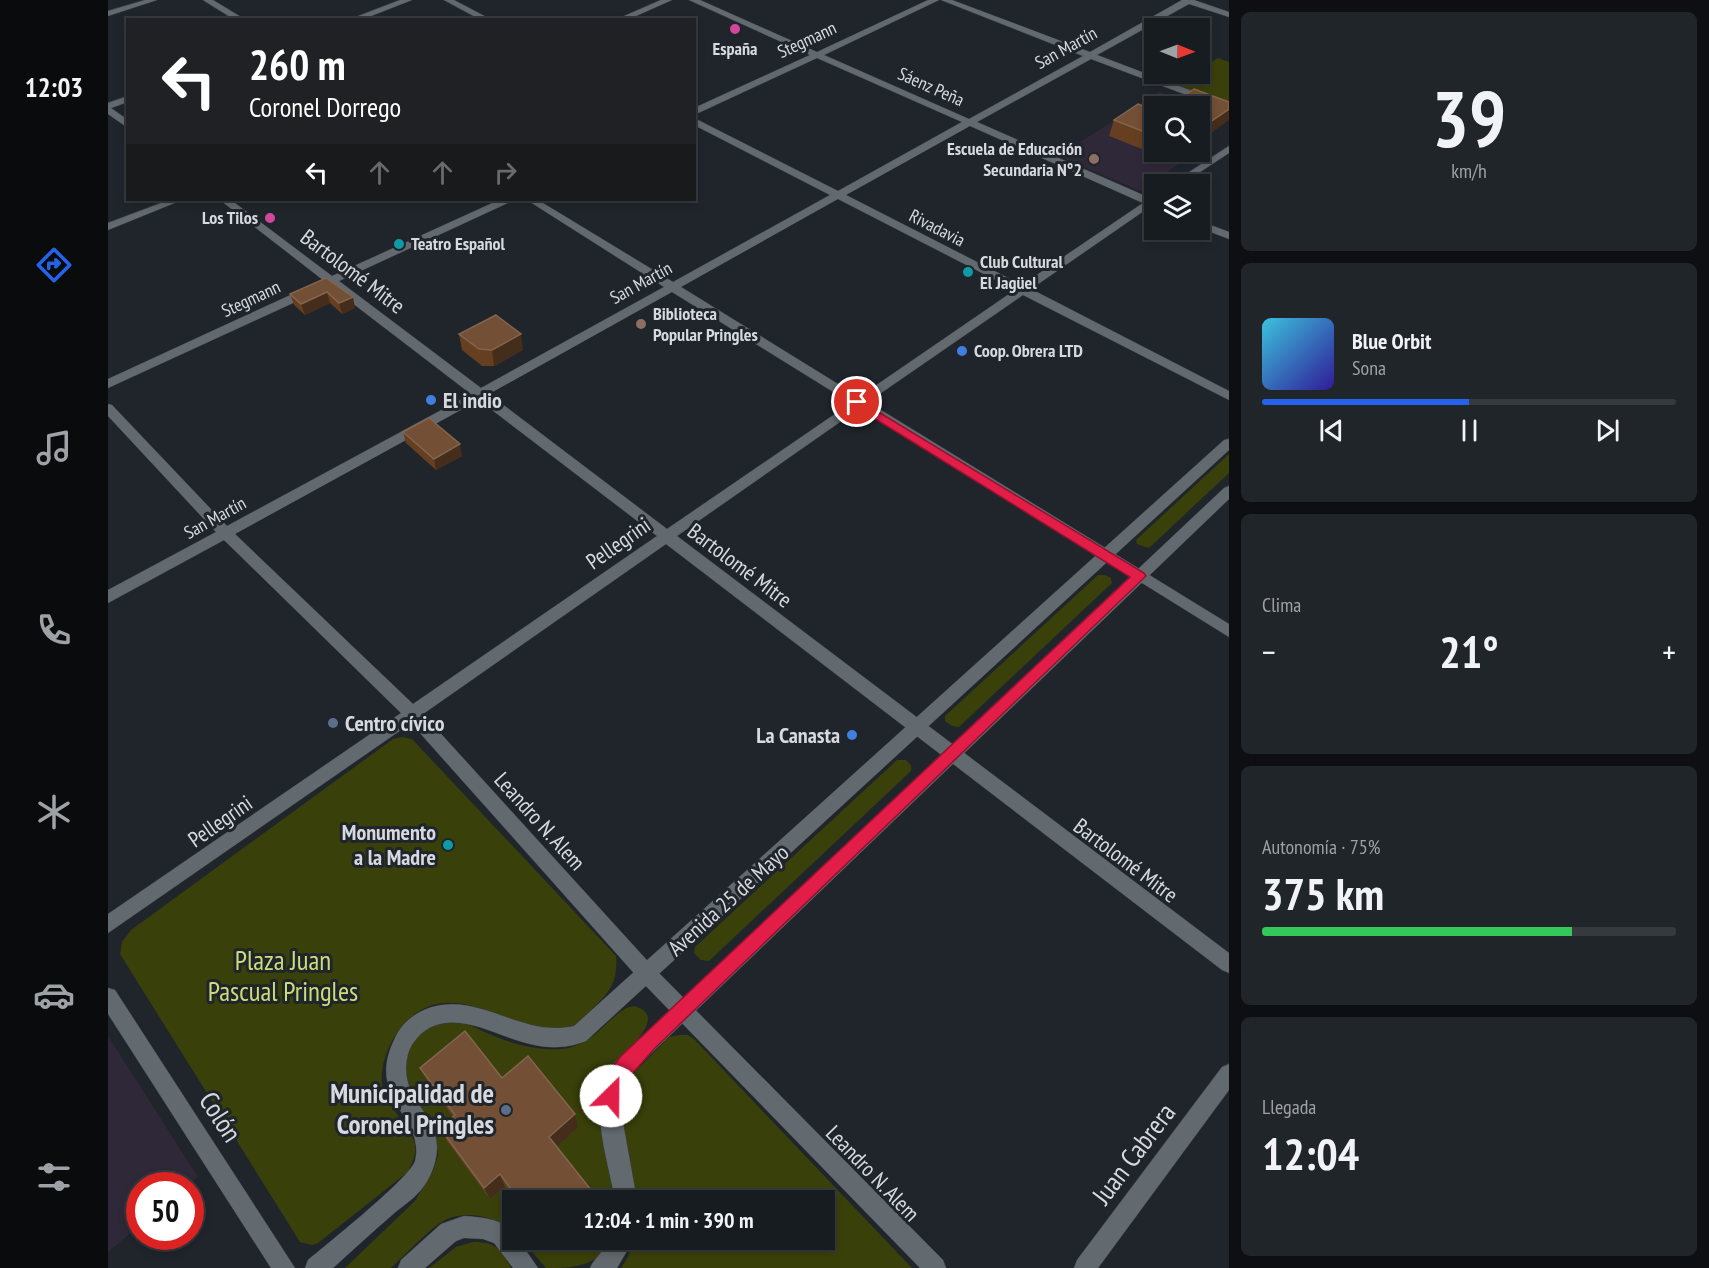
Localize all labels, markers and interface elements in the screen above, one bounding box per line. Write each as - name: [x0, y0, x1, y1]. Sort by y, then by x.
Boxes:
- street label: Stegmann: [774, 16, 840, 63]
- north arrow: [1144, 18, 1210, 84]
- map controls: [1144, 18, 1210, 240]
- street label: San Martín: [1031, 21, 1101, 74]
- marker: España: [728, 22, 742, 36]
- text: 260 m: [249, 37, 346, 92]
- place label: España: [712, 37, 758, 60]
- icon: left: [150, 42, 228, 120]
- street label: Sáenz Peña: [894, 62, 968, 111]
- text: 39: [1432, 68, 1506, 169]
- text: 12:03: [25, 70, 83, 104]
- text: Coronel Dorrego: [249, 90, 401, 124]
- button: search: [1144, 96, 1210, 162]
- place label: Escuela de Educación Secundaria N°2: [947, 137, 1082, 181]
- marker: Escuela de Educación Secundaria N°2: [1087, 152, 1101, 166]
- icon: left: [300, 156, 333, 189]
- icon: ahead: [363, 156, 396, 189]
- icon: ahead: [426, 156, 459, 189]
- icon: right: [489, 156, 522, 189]
- text: km/h: [1451, 158, 1487, 184]
- button: layers: [1144, 174, 1210, 240]
- street label: Rivadavia: [905, 204, 969, 251]
- place label: Los Tilos: [202, 206, 258, 229]
- marker: Los Tilos: [263, 211, 277, 225]
- street label: Bartolomé Mitre: [295, 223, 411, 319]
- place label: Teatro Español: [411, 232, 506, 255]
- marker: Teatro Español: [392, 237, 406, 251]
- icon: directions: [33, 244, 75, 286]
- place label: Club Cultural El Jagüel: [980, 250, 1064, 294]
- street label: San Martín: [606, 256, 676, 309]
- marker: Club Cultural El Jagüel: [961, 265, 975, 279]
- street label: Stegmann: [218, 275, 284, 322]
- place label: Biblioteca Popular Pringles: [653, 302, 758, 346]
- marker: Biblioteca Popular Pringles: [634, 317, 648, 331]
- text: Blue Orbit: [1352, 327, 1431, 355]
- place label: Coop. Obrera LTD: [974, 339, 1083, 362]
- marker: Coop. Obrera LTD: [955, 344, 969, 358]
- text: Sona: [1352, 355, 1386, 381]
- pin: [831, 376, 882, 427]
- icon: arrive: [840, 385, 873, 418]
- place label: El indio: [443, 386, 502, 414]
- marker: El indio: [424, 393, 438, 407]
- icon: previous: [1315, 414, 1348, 447]
- icon: pause: [1453, 414, 1486, 447]
- icon: next: [1591, 414, 1624, 447]
- icon: music: [33, 427, 75, 469]
- street label: San Martín: [180, 491, 250, 544]
- street label: Pellegrini: [580, 511, 656, 575]
- street label: Bartolomé Mitre: [682, 517, 798, 613]
- text: Clima: [1262, 592, 1301, 618]
- icon: phone: [33, 609, 75, 651]
- text: 21°: [1439, 622, 1499, 680]
- text: −: [1262, 630, 1276, 673]
- text: +: [1662, 630, 1676, 673]
- place label: Centro cívico: [345, 709, 445, 737]
- marker: Centro cívico: [326, 716, 340, 730]
- place label: La Canasta: [756, 721, 840, 749]
- marker: La Canasta: [845, 728, 859, 742]
- street label: Leandro N. Alem: [489, 766, 591, 876]
- street label: Pellegrini: [182, 789, 258, 853]
- icon: climate: [33, 791, 75, 833]
- street label: Bartolomé Mitre: [1068, 812, 1184, 908]
- place label: Monumento a la Madre: [342, 818, 436, 871]
- text: Autonomía · 75%: [1262, 834, 1380, 860]
- marker: Monumento a la Madre: [441, 838, 455, 852]
- street label: Avenida 25 de Mayo: [662, 838, 794, 962]
- text: 375 km: [1262, 864, 1384, 922]
- park label: Plaza Juan Pascual Pringles: [208, 943, 358, 1008]
- icon: car: [33, 974, 75, 1016]
- position arrow: [579, 1064, 643, 1128]
- place label: Municipalidad de Coronel Pringles: [330, 1076, 494, 1141]
- street label: Colón: [192, 1085, 250, 1148]
- text: Llegada: [1262, 1094, 1316, 1120]
- street label: Juan Cabrera: [1084, 1096, 1182, 1212]
- marker: Municipalidad de Coronel Pringles: [499, 1103, 513, 1117]
- street label: Leandro N. Alem: [820, 1119, 926, 1227]
- text: 12:04: [1262, 1124, 1359, 1182]
- icon: filters: [33, 1156, 75, 1198]
- speed limit sign: 50: [126, 1172, 204, 1250]
- text: 12:04 · 1 min · 390 m: [583, 1206, 754, 1234]

